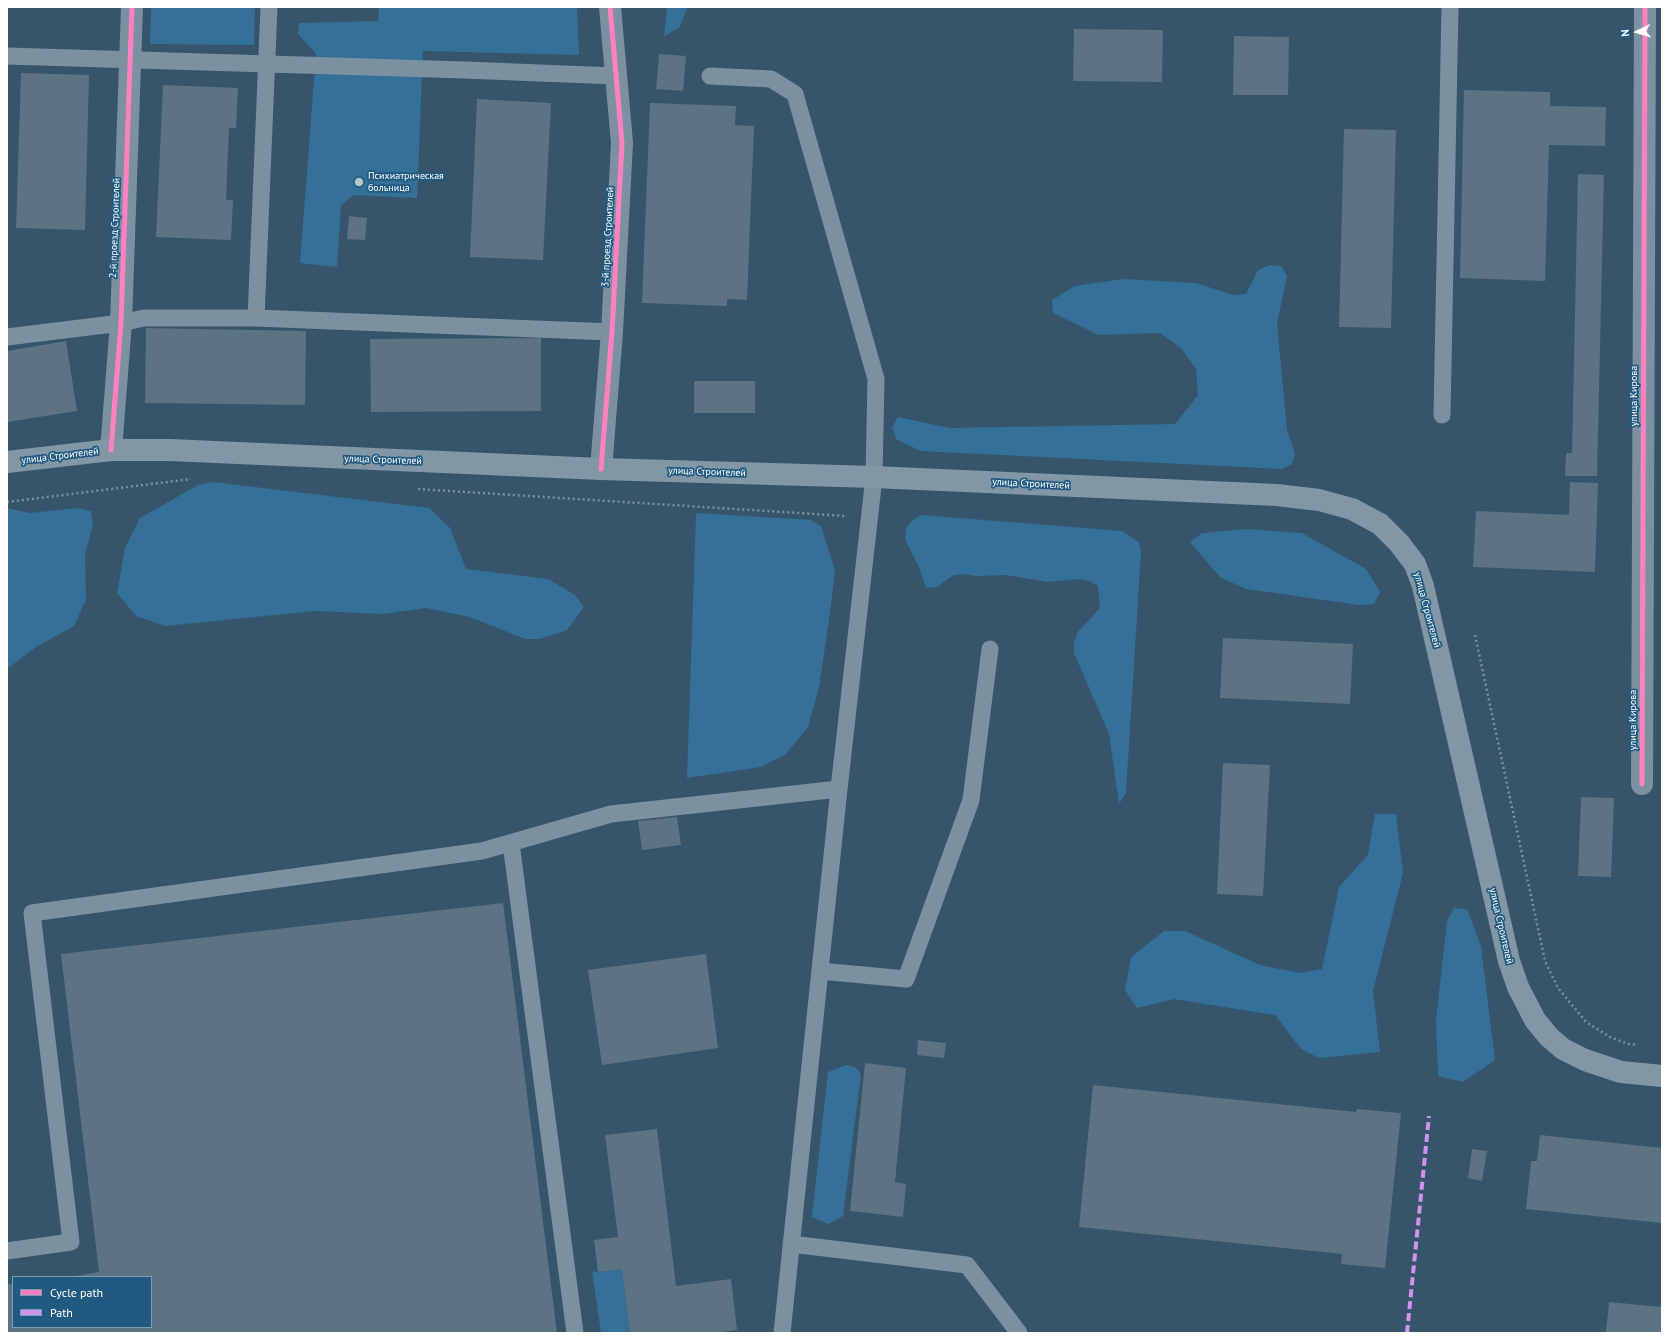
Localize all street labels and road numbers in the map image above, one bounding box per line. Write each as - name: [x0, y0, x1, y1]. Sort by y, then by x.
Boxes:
- street label: 2-й проезд Строителей: [107, 178, 123, 278]
- street label: 3-й проезд Строителей: [599, 187, 617, 287]
- street label: улица Кирова: [1628, 366, 1640, 426]
- street label: улица Строителей: [21, 445, 99, 467]
- street label: улица Строителей: [344, 453, 422, 467]
- street label: улица Строителей: [668, 465, 746, 479]
- street label: улица Строителей: [992, 476, 1070, 492]
- street label: улица Строителей: [1411, 571, 1443, 649]
- street label: улица Кирова: [1627, 690, 1639, 750]
- street label: улица Строителей: [1486, 887, 1516, 965]

